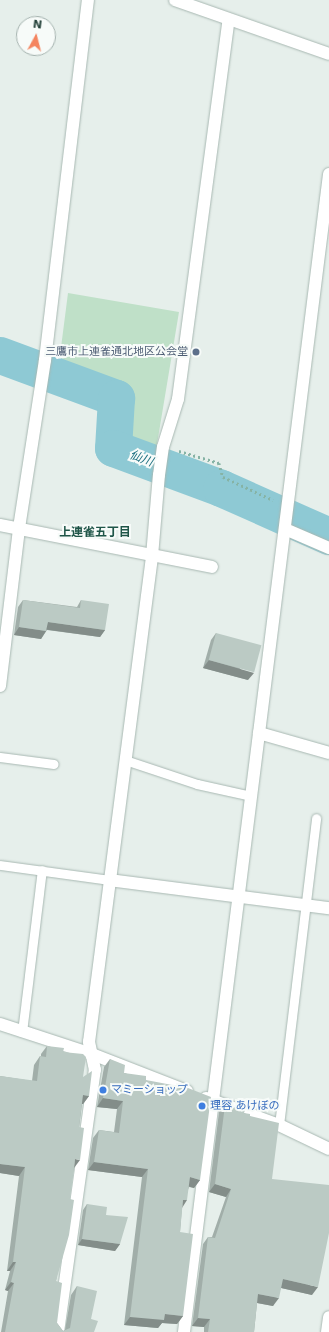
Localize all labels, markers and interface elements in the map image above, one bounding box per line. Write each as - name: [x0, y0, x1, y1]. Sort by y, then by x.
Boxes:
- north arrow: [16, 16, 56, 56]
- text: N: [32, 18, 43, 32]
- place label: 三鷹市上連雀通北地区公会堂: [45, 345, 188, 359]
- marker: 三鷹市上連雀通北地区公会堂: [191, 347, 201, 357]
- water label: 仙川: [127, 448, 155, 470]
- district label: 上連雀五丁目: [59, 526, 131, 540]
- place label: マミーショップ: [111, 1083, 188, 1097]
- marker: マミーショップ: [98, 1085, 108, 1095]
- place label: 理容 あけぼの: [210, 1099, 279, 1113]
- marker: 理容 あけぼの: [197, 1101, 207, 1111]

